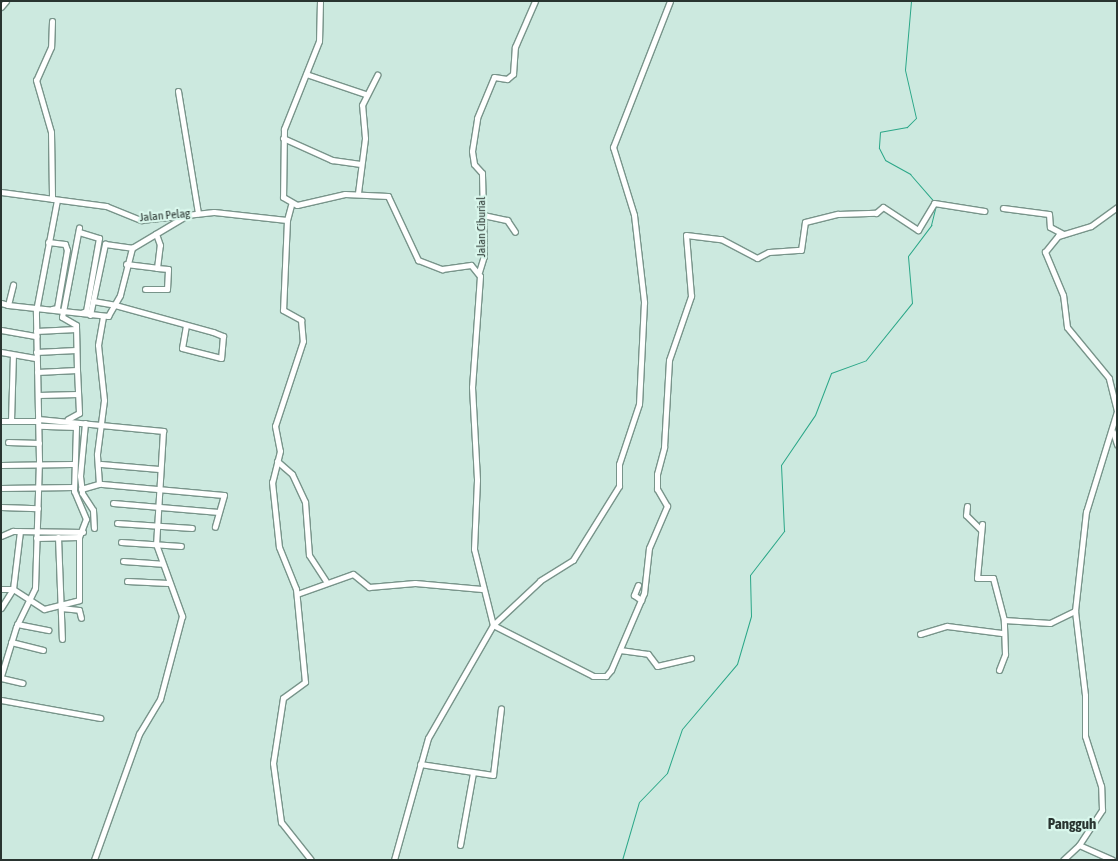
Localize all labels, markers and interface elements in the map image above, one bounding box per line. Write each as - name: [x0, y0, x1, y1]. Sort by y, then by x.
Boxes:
- street label: Jalan Ciburial: [475, 197, 489, 257]
- street label: Jalan Pelag: [139, 207, 191, 225]
- district label: Pangguh: [1048, 815, 1096, 833]

